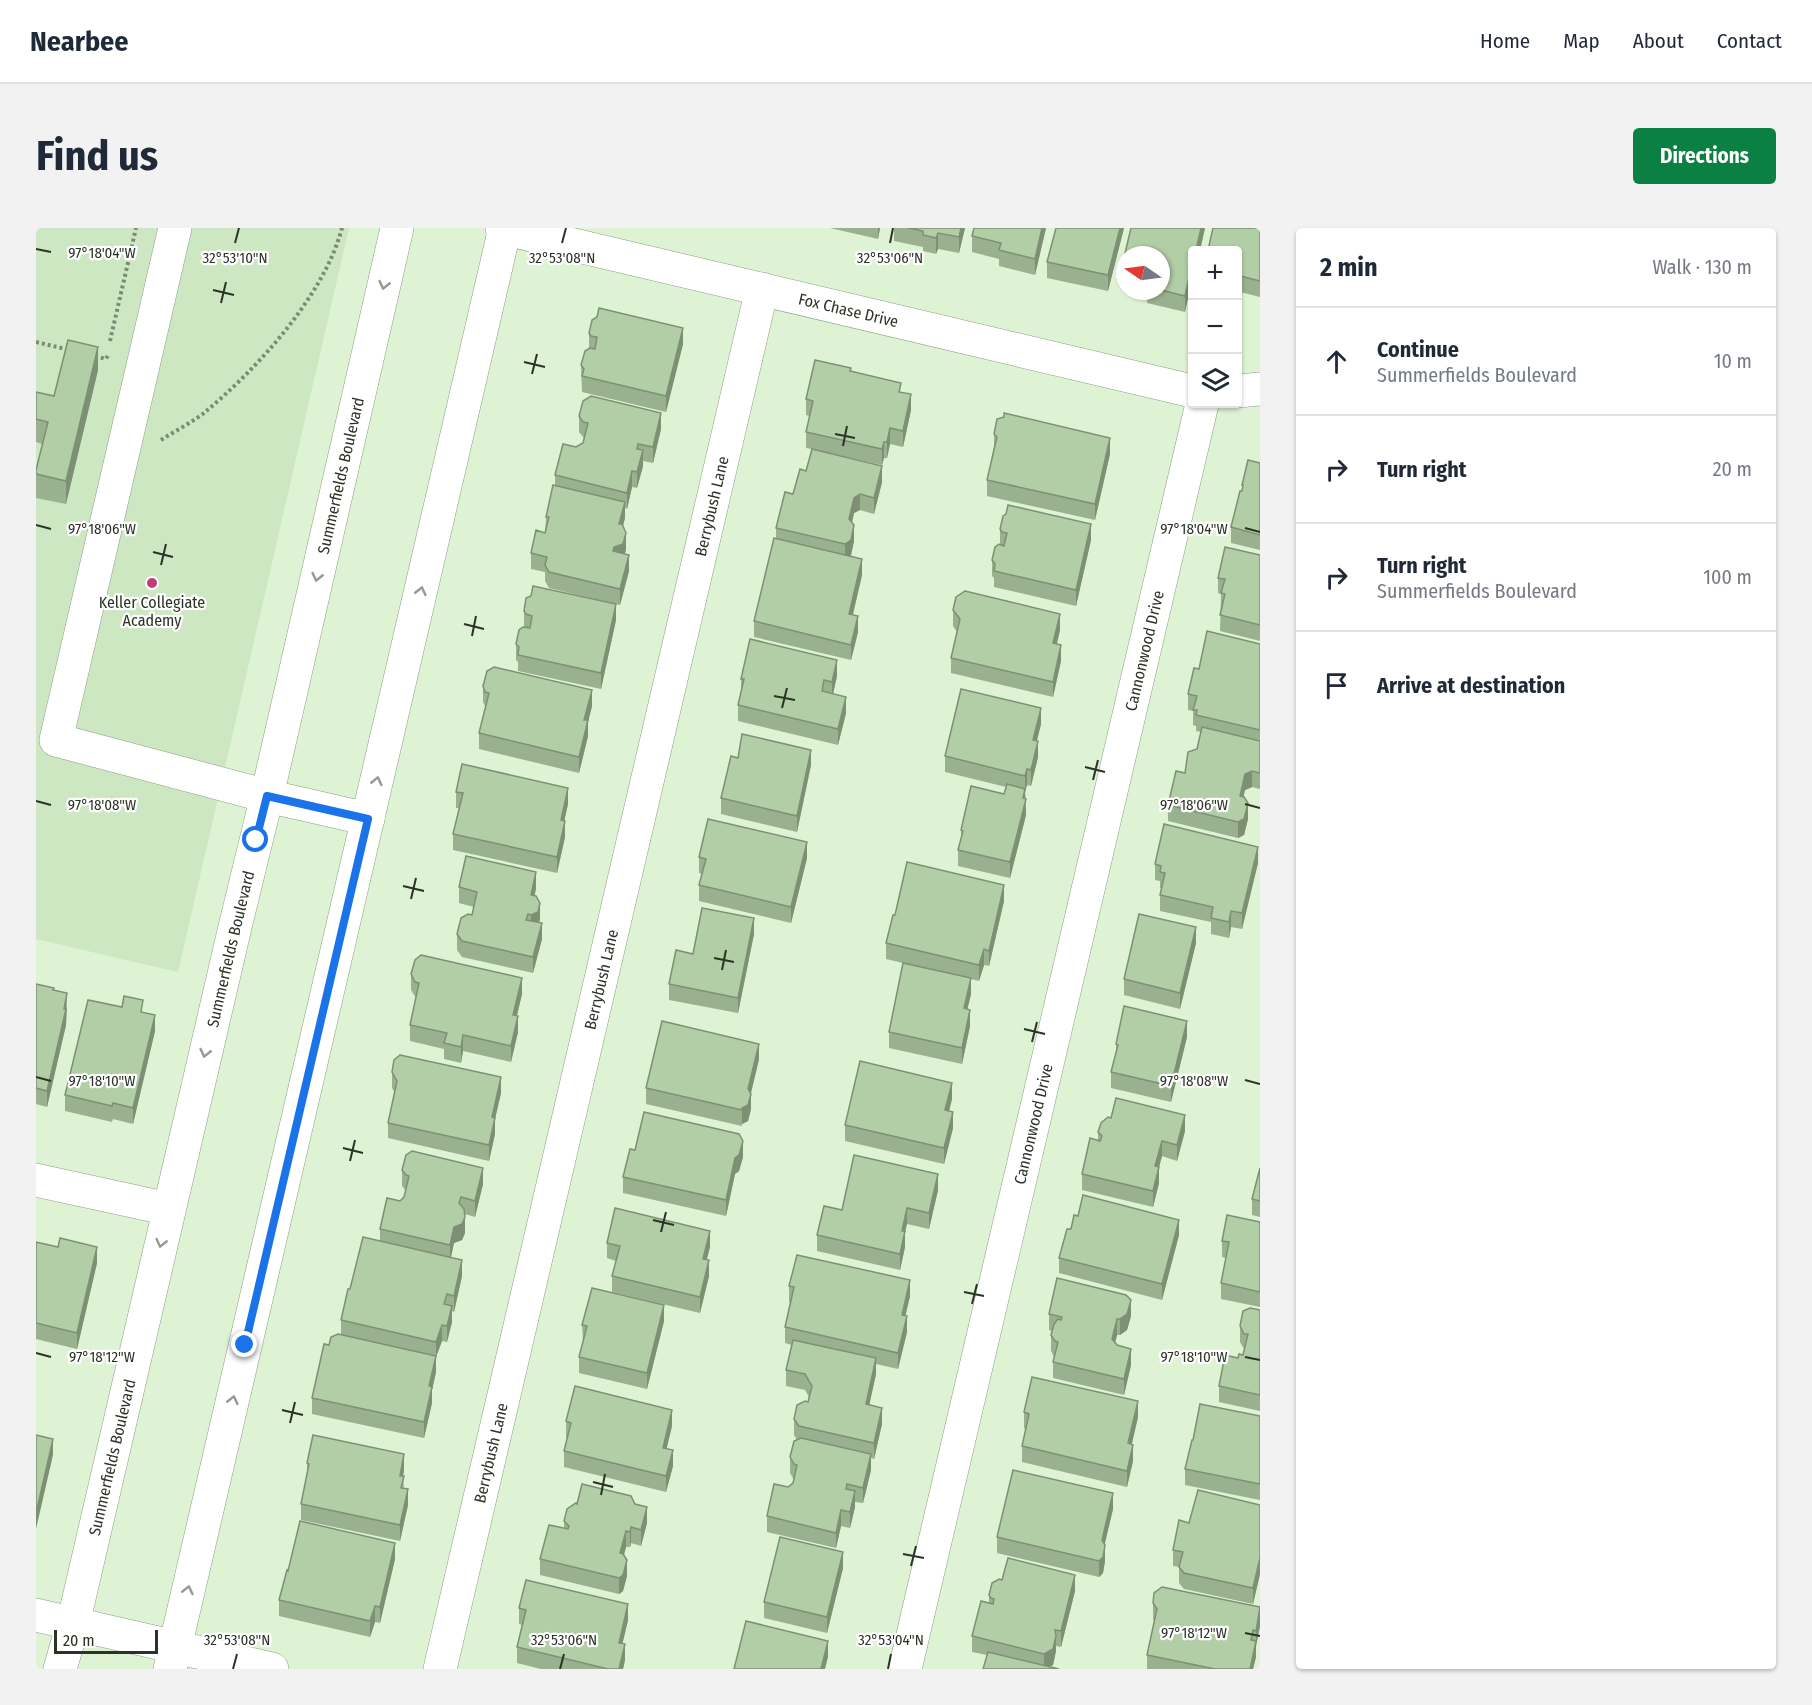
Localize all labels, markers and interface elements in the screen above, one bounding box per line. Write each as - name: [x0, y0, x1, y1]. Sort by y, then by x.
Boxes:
- text: Nearbee: [30, 25, 129, 58]
- text: Home: [1480, 28, 1530, 54]
- text: Map: [1563, 28, 1600, 54]
- text: About: [1633, 28, 1684, 54]
- text: Contact: [1717, 28, 1782, 54]
- button: Directions: [1633, 128, 1776, 184]
- text: Find us: [36, 131, 158, 181]
- text: 97°18'04"W: [68, 244, 136, 262]
- north arrow: [1116, 246, 1170, 300]
- map controls: [1188, 246, 1242, 408]
- button: +: [1188, 246, 1242, 300]
- text: 32°53'10"N: [202, 249, 268, 267]
- text: 32°53'08"N: [529, 249, 595, 267]
- text: 32°53'06"N: [857, 249, 923, 267]
- text: 2 min: [1320, 252, 1378, 283]
- text: Walk · 130 m: [1652, 255, 1752, 279]
- one-way arrow: [378, 280, 391, 290]
- street label: Fox Chase Drive: [796, 289, 900, 331]
- button: −: [1188, 300, 1242, 354]
- text: Continue: [1377, 336, 1459, 363]
- icon: ahead: [1320, 345, 1353, 378]
- text: 10 m: [1714, 349, 1752, 373]
- button: layers: [1188, 354, 1242, 408]
- text: Summerfields Boulevard: [1377, 363, 1577, 387]
- street label: Summerfields Boulevard: [314, 396, 368, 556]
- icon: right: [1320, 453, 1353, 486]
- street label: Berrybush Lane: [691, 454, 733, 558]
- text: Turn right: [1377, 456, 1466, 483]
- text: 20 m: [1713, 457, 1752, 481]
- text: 97°18'06"W: [68, 520, 136, 538]
- text: 97°18'04"W: [1160, 520, 1228, 538]
- text: Turn right: [1377, 552, 1466, 579]
- icon: right: [1320, 561, 1353, 594]
- text: 100 m: [1703, 565, 1752, 589]
- one-way arrow: [312, 572, 325, 582]
- marker: Keller Collegiate Academy: [145, 576, 159, 590]
- text: Summerfields Boulevard: [1377, 579, 1577, 603]
- one-way arrow: [414, 586, 427, 596]
- street label: Cannonwood Drive: [1121, 589, 1168, 713]
- place label: Keller Collegiate Academy: [99, 593, 205, 630]
- icon: arrive: [1320, 669, 1353, 702]
- text: Arrive at destination: [1377, 672, 1565, 699]
- one-way arrow: [369, 776, 382, 786]
- text: 97°18'08"W: [68, 796, 136, 814]
- text: 97°18'06"W: [1160, 796, 1228, 814]
- route start: [242, 826, 268, 852]
- street label: Summerfields Boulevard: [203, 869, 258, 1029]
- street label: Berrybush Lane: [581, 928, 622, 1032]
- one-way arrow: [199, 1048, 212, 1058]
- street label: Cannonwood Drive: [1010, 1062, 1057, 1186]
- text: 97°18'10"W: [69, 1072, 135, 1090]
- text: 97°18'08"W: [1160, 1072, 1228, 1090]
- one-way arrow: [155, 1238, 168, 1248]
- route end: [231, 1331, 257, 1357]
- text: 97°18'12"W: [69, 1348, 135, 1366]
- text: 97°18'10"W: [1161, 1348, 1227, 1366]
- street label: Summerfields Boulevard: [85, 1377, 140, 1538]
- one-way arrow: [225, 1396, 238, 1406]
- street label: Berrybush Lane: [470, 1401, 512, 1505]
- one-way arrow: [181, 1586, 194, 1596]
- text: 97°18'12"W: [1161, 1624, 1227, 1642]
- scale bar: [54, 1627, 158, 1654]
- text: 20 m: [63, 1631, 94, 1650]
- text: 32°53'08"N: [204, 1631, 270, 1649]
- text: 32°53'06"N: [531, 1631, 597, 1649]
- text: 32°53'04"N: [858, 1631, 924, 1649]

